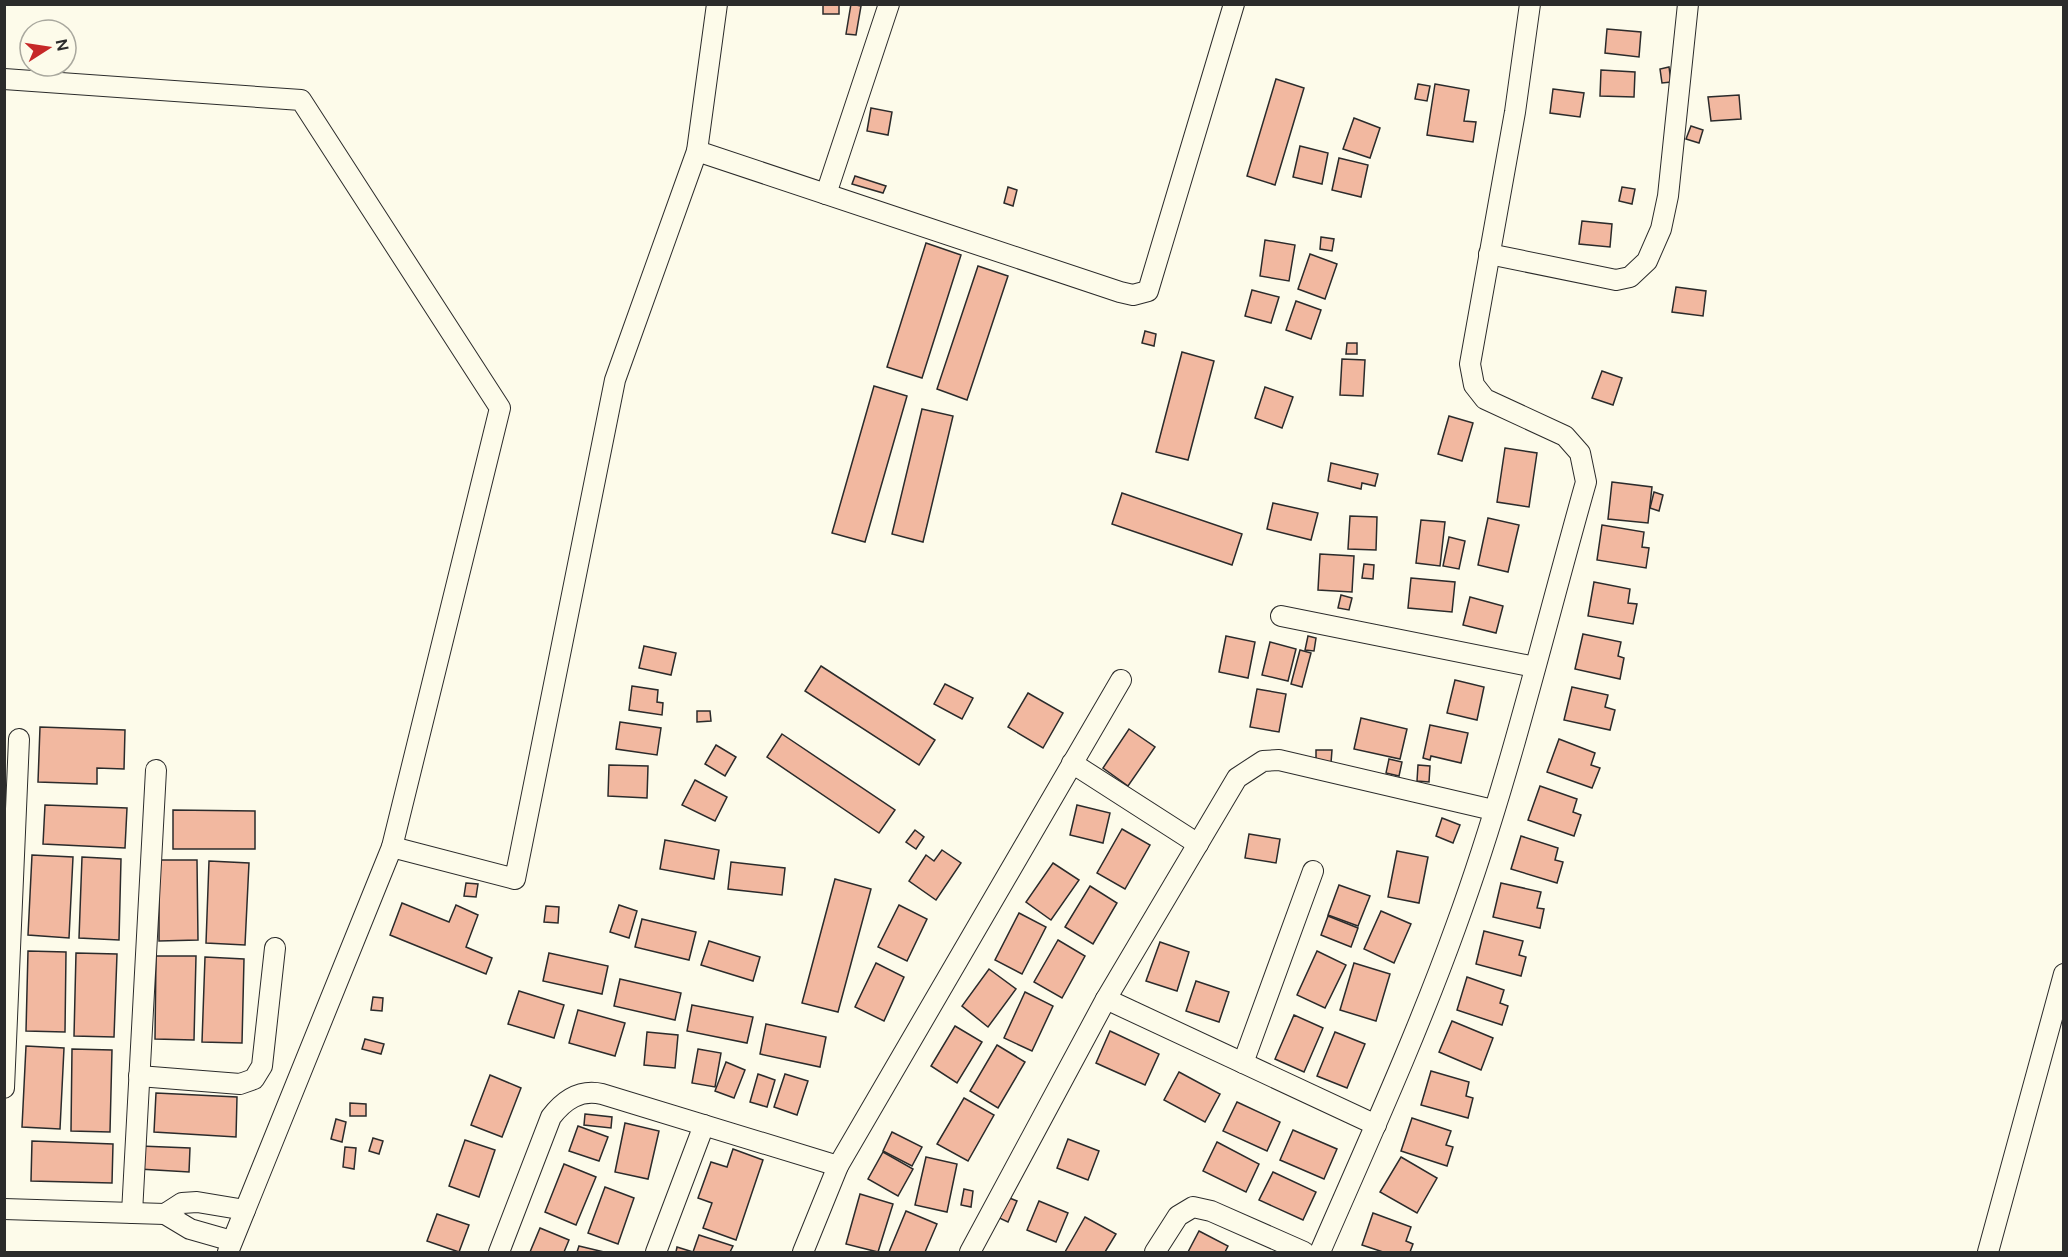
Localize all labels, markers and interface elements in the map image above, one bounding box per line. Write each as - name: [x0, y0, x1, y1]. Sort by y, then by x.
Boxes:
- north arrow: [18, 18, 78, 78]
- text: N: [51, 37, 74, 53]

